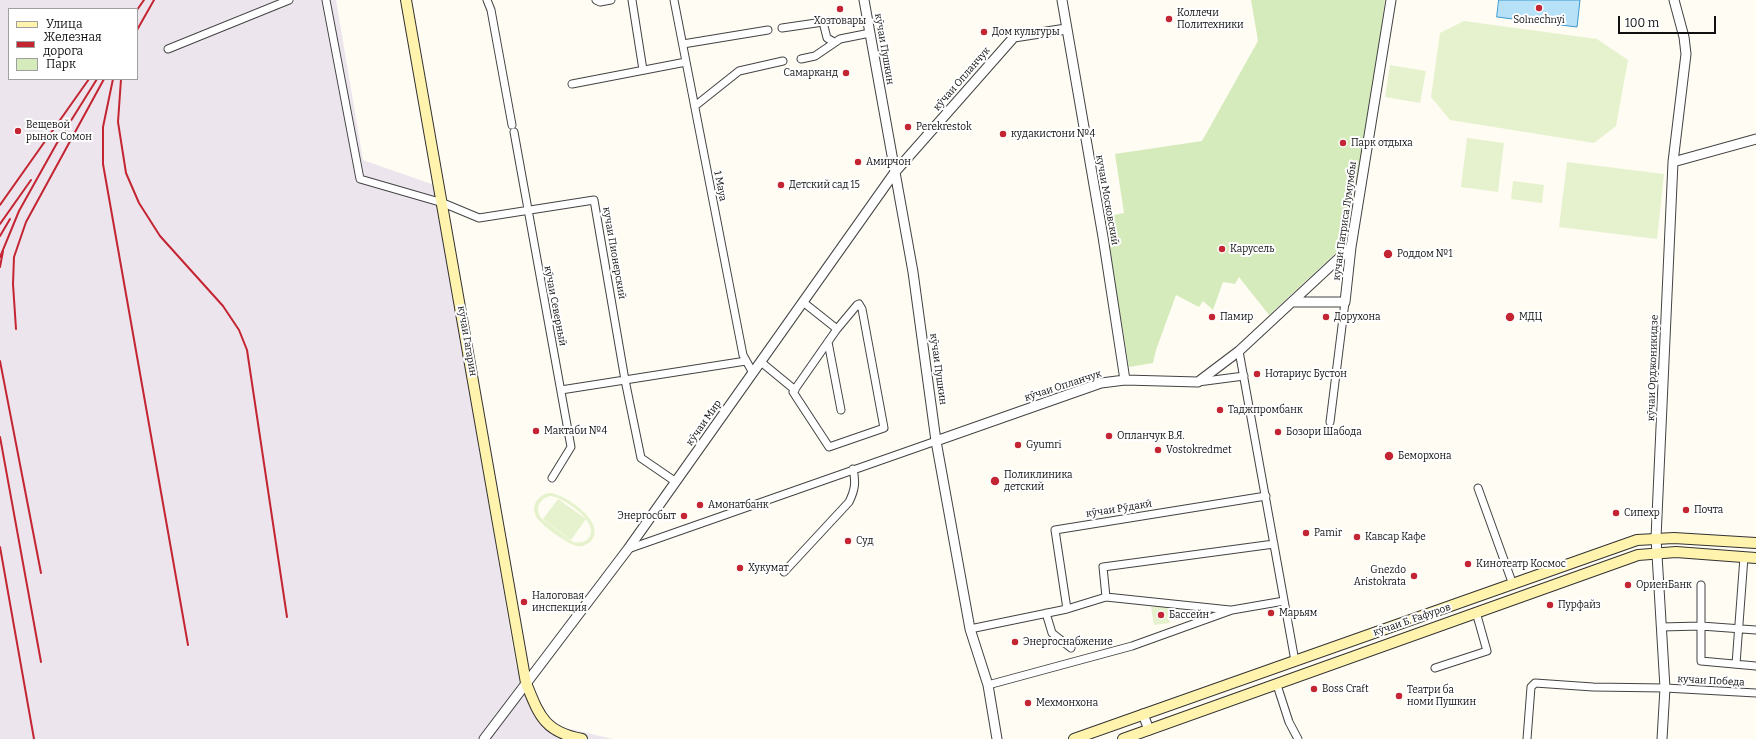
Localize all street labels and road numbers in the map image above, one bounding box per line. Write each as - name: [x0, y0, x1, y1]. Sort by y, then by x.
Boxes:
- street label: кӯчаи Пушкин: [872, 13, 896, 85]
- street label: кӯчаи Опланчук: [931, 45, 993, 113]
- street label: кучаи Московский: [1093, 154, 1121, 246]
- street label: кучаи Патриса Лумумбы: [1331, 161, 1359, 281]
- street label: 1 Maya: [711, 170, 729, 202]
- street label: кучаи Пионерский: [600, 206, 628, 300]
- street label: кӯчаи Северный: [541, 265, 569, 347]
- street label: кӯчаи Гагарин: [455, 305, 479, 377]
- street label: кӯчаи Орджоникидзе: [1645, 315, 1661, 421]
- street label: кӯчаи Пушкин: [927, 333, 949, 405]
- street label: кӯчаи Опланчук: [1023, 368, 1103, 404]
- street label: кӯчаи Мир: [684, 398, 724, 448]
- street label: кӯчаи Рӯдакӣ: [1085, 498, 1153, 520]
- street label: кӯчаи Б. Ғафуров: [1372, 601, 1452, 639]
- street label: кучаи Победа: [1677, 673, 1745, 689]

